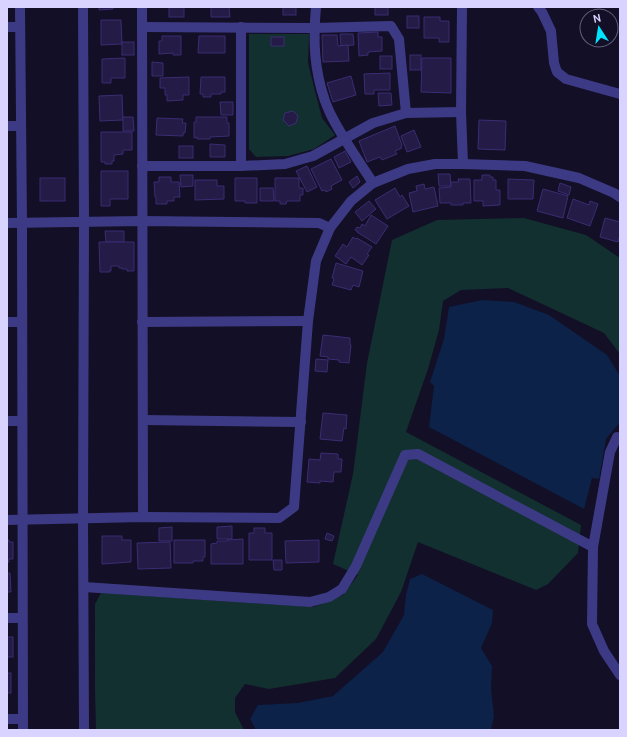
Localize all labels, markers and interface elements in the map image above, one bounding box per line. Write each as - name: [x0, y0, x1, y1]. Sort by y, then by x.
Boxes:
- north arrow: [579, 8, 619, 48]
- text: N: [592, 11, 602, 26]

